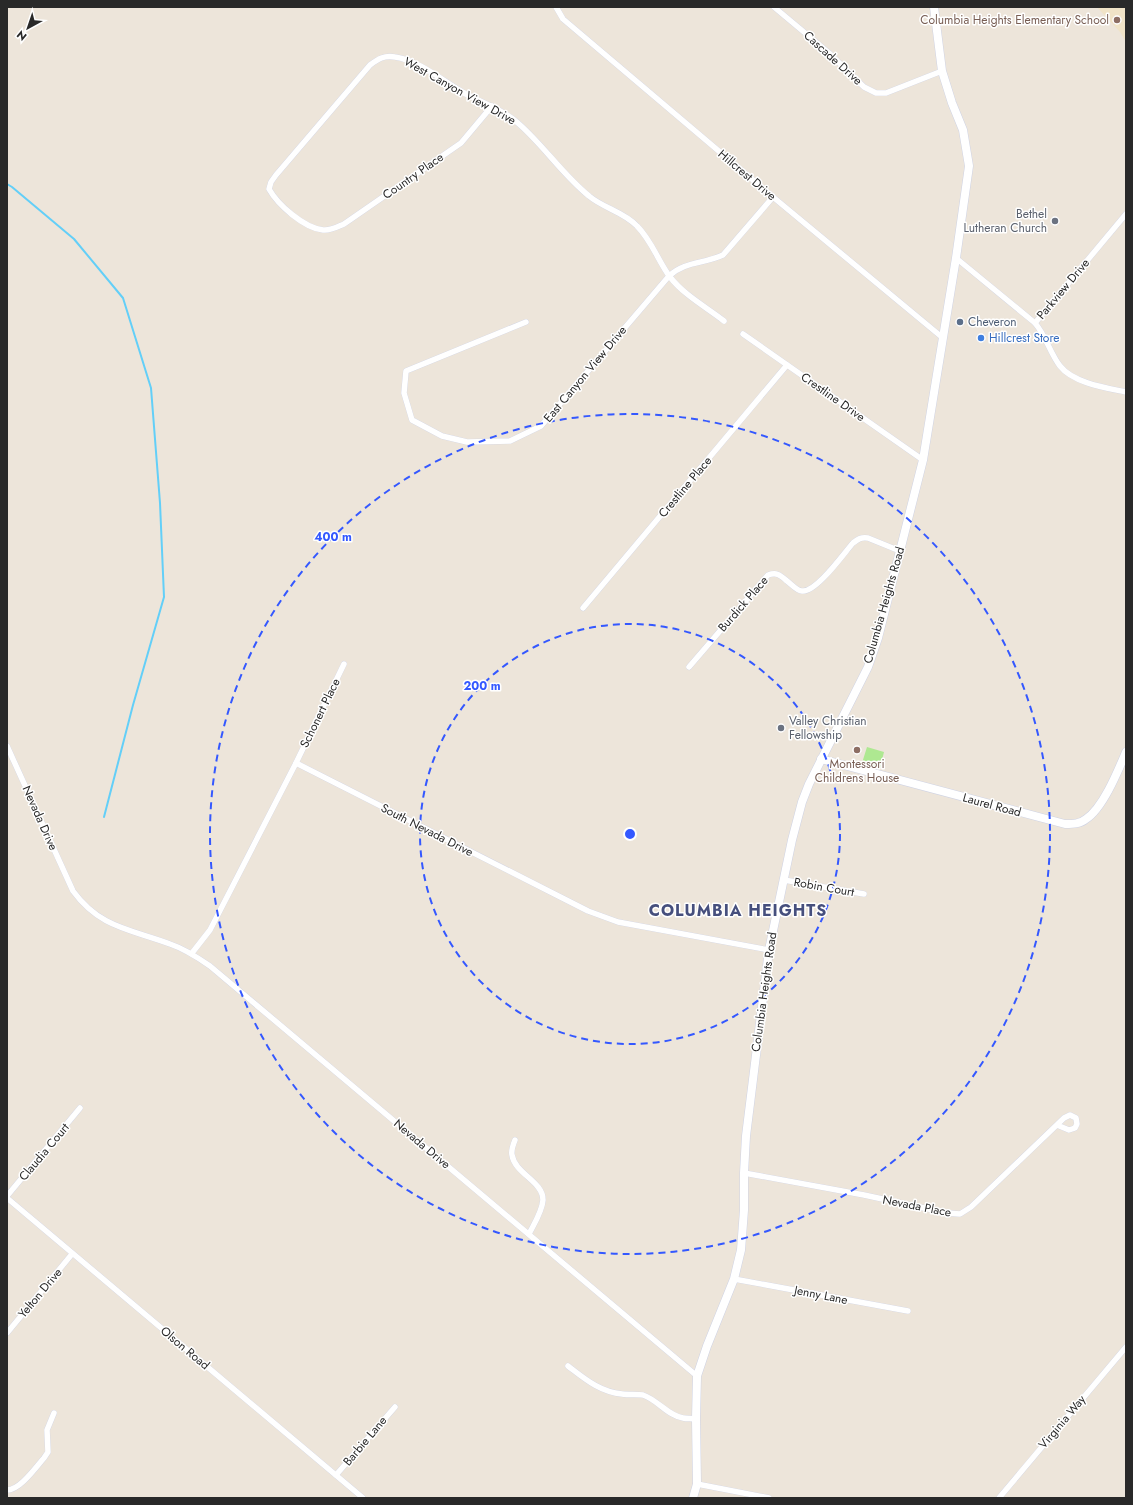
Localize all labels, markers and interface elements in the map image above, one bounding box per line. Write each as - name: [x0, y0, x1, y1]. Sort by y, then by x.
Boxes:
- north arrow: [8, 8, 48, 48]
- place label: Columbia Heights Elementary School: [920, 11, 1109, 29]
- marker: Columbia Heights Elementary School: [1112, 15, 1122, 25]
- text: N: [13, 27, 30, 45]
- street label: Cascade Drive: [800, 27, 866, 89]
- street label: West Canyon View Drive: [401, 53, 519, 129]
- street label: Hillcrest Drive: [714, 145, 780, 205]
- street label: Country Place: [379, 148, 447, 204]
- place label: Bethel Lutheran Church: [964, 205, 1047, 237]
- marker: Bethel Lutheran Church: [1050, 216, 1060, 226]
- street label: Parkview Drive: [1032, 255, 1094, 323]
- place label: Cheveron: [968, 313, 1017, 331]
- marker: Cheveron: [955, 317, 965, 327]
- street label: East Canyon View Drive: [539, 322, 631, 426]
- place label: Hillcrest Store: [989, 329, 1060, 347]
- marker: Hillcrest Store: [976, 333, 986, 343]
- street label: Crestline Drive: [797, 368, 869, 426]
- street label: Crestline Place: [654, 452, 716, 522]
- text: 400 m: [314, 528, 352, 546]
- street label: Columbia Heights Road: [859, 544, 909, 666]
- street label: Burdick Place: [714, 572, 772, 636]
- street label: Schonert Place: [295, 675, 345, 751]
- text: 200 m: [463, 677, 501, 695]
- place label: Valley Christian Fellowship: [789, 712, 867, 744]
- marker: Valley Christian Fellowship: [776, 723, 786, 733]
- marker: Montessori Childrens House: [852, 745, 862, 755]
- place label: Montessori Childrens House: [815, 755, 899, 787]
- street label: Nevada Drive: [18, 783, 62, 853]
- street label: Laurel Road: [961, 789, 1023, 821]
- street label: South Nevada Drive: [378, 799, 476, 861]
- centre of rings: [623, 827, 637, 841]
- street label: Robin Court: [792, 873, 856, 901]
- district label: COLUMBIA HEIGHTS: [649, 899, 827, 922]
- street label: Columbia Heights Road: [747, 931, 781, 1053]
- street label: Nevada Drive: [390, 1115, 454, 1173]
- street label: Claudia Court: [14, 1119, 74, 1185]
- street label: Nevada Place: [881, 1191, 953, 1221]
- street label: Yelton Drive: [14, 1264, 66, 1322]
- street label: Jenny Lane: [791, 1281, 849, 1309]
- street label: Olson Road: [156, 1322, 214, 1374]
- street label: Virginia Way: [1034, 1391, 1090, 1453]
- street label: Barbie Lane: [339, 1412, 391, 1470]

